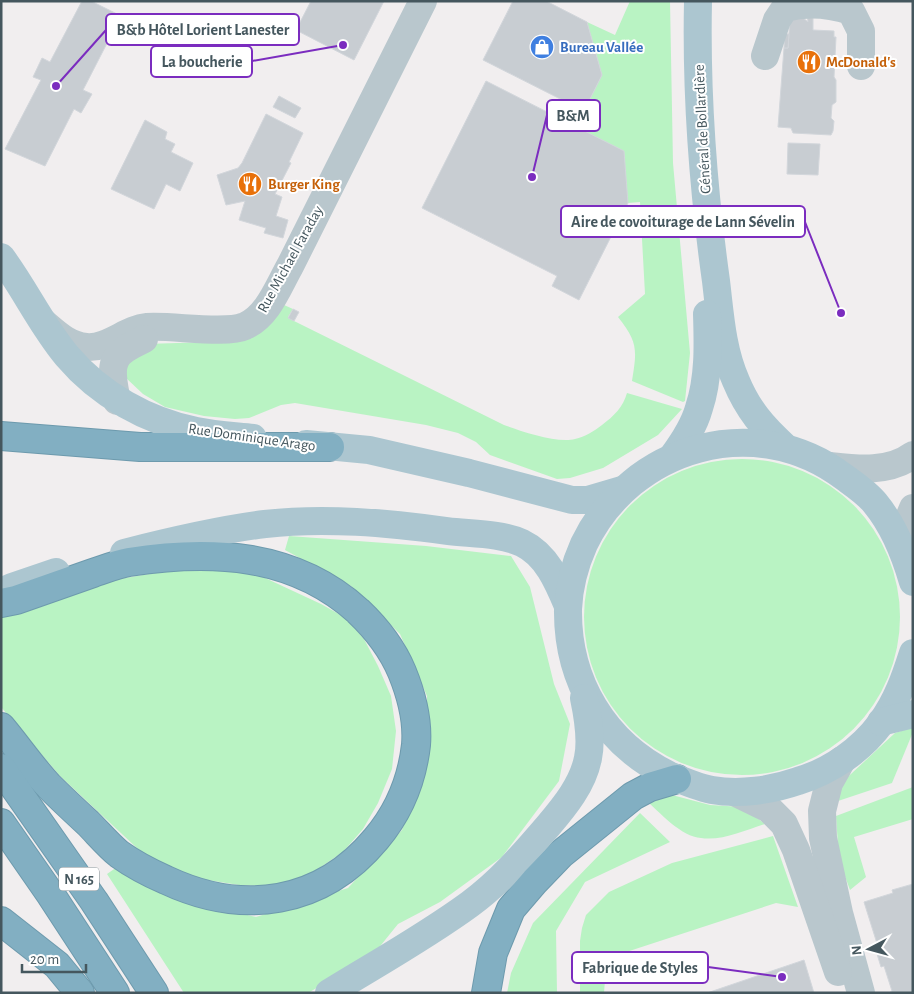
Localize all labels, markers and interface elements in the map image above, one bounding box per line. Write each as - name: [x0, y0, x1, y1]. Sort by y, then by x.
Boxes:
- callout: B&b Hôtel Lorient Lanester: [106, 14, 299, 45]
- text: B&b Hôtel Lorient Lanester: [117, 22, 290, 38]
- shop icon: Bureau Vallée: [529, 34, 555, 60]
- place label: Bureau Vallée: [560, 40, 643, 55]
- callout: La boucherie: [151, 46, 252, 77]
- restaurant icon: McDonald's: [796, 49, 822, 75]
- text: La boucherie: [161, 54, 243, 70]
- place label: McDonald's: [826, 55, 896, 70]
- street label: Général de Bollardière: [692, 64, 713, 194]
- callout: B&M: [547, 100, 600, 131]
- text: B&M: [556, 108, 590, 124]
- restaurant icon: Burger King: [237, 171, 263, 197]
- place label: Burger King: [268, 177, 340, 192]
- street label: Rue Michael Faraday: [255, 203, 326, 315]
- callout: Aire de covoiturage de Lann Sévelin: [561, 206, 805, 237]
- text: Aire de covoiturage de Lann Sévelin: [571, 214, 795, 230]
- street label: Rue Dominique Arago: [187, 421, 317, 454]
- road number: N 165: [59, 868, 99, 891]
- north arrow: [844, 924, 894, 974]
- scale bar: [22, 942, 86, 974]
- text: N: [850, 945, 865, 956]
- text: 20 m: [30, 952, 59, 967]
- callout: Fabrique de Styles: [572, 952, 708, 983]
- text: Fabrique de Styles: [582, 960, 698, 977]

